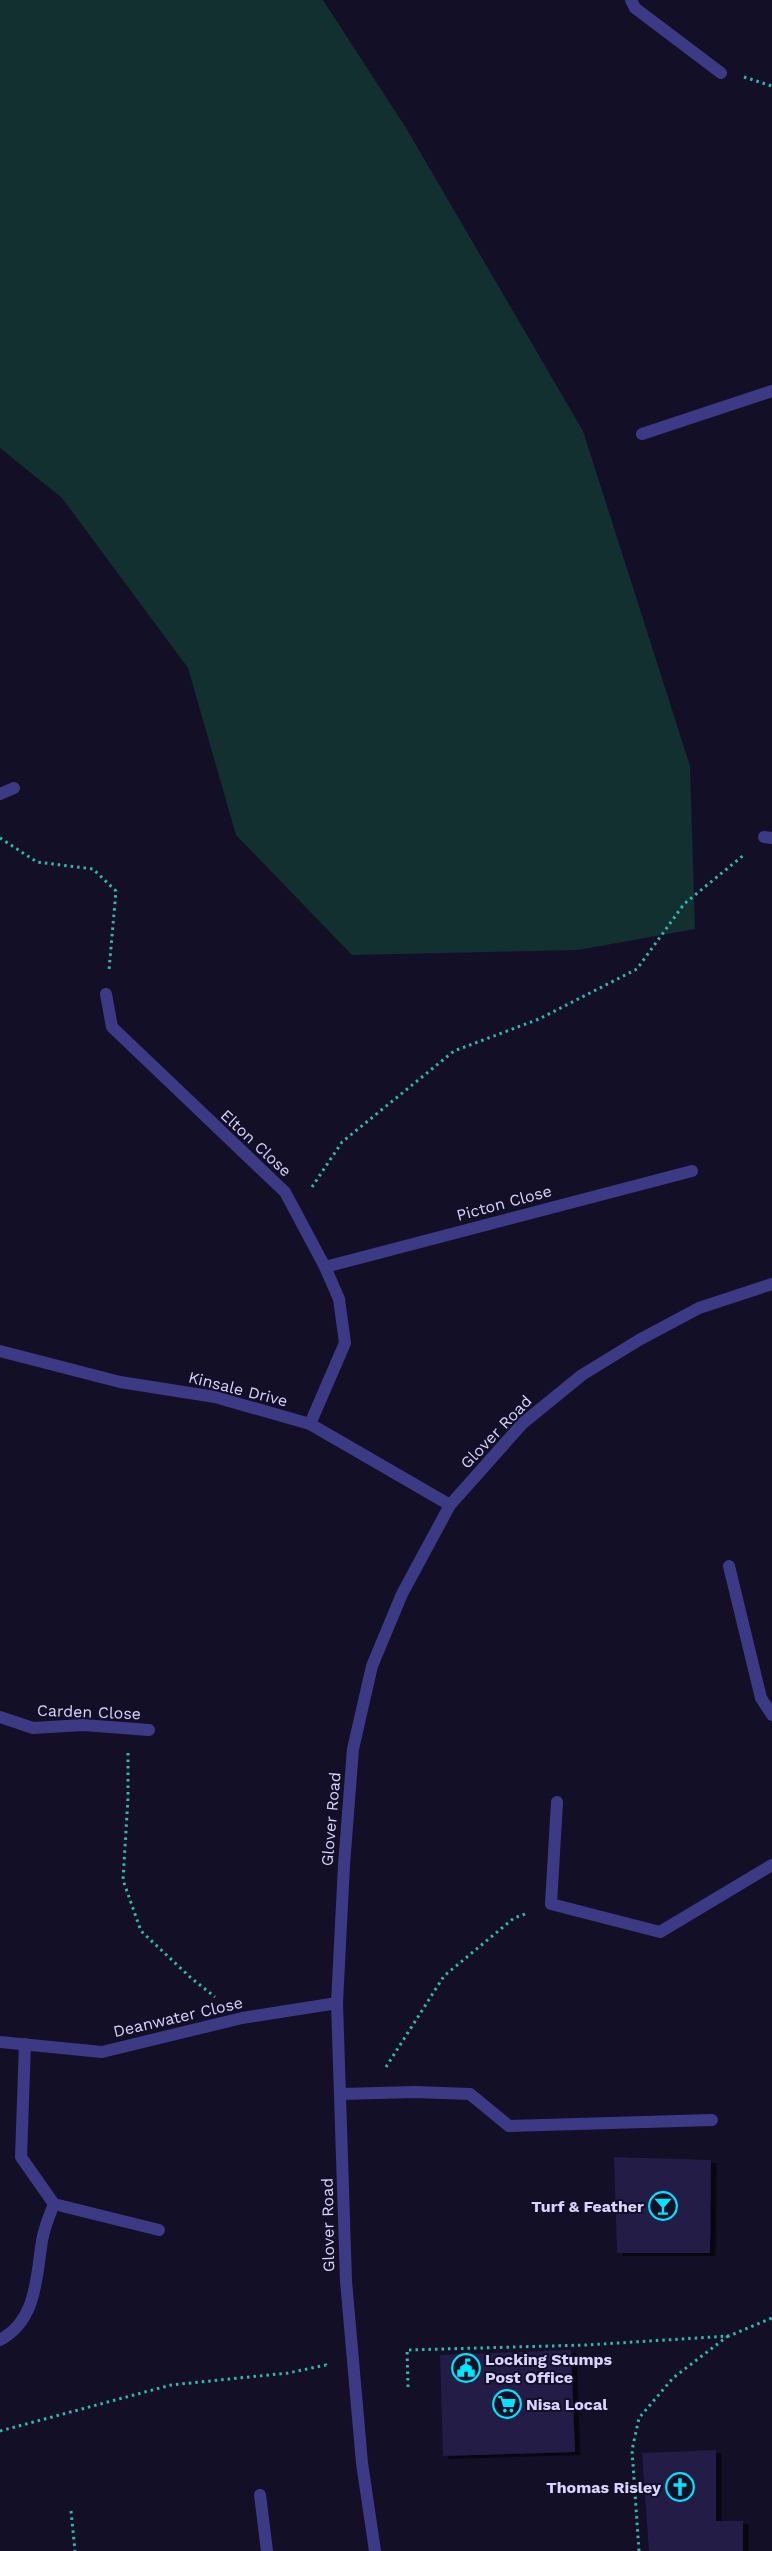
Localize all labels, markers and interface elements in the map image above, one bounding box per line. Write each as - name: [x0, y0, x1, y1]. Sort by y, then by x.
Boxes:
- street label: Elton Close: [217, 1106, 295, 1180]
- street label: Picton Close: [454, 1181, 554, 1225]
- street label: Kinsale Drive: [186, 1368, 290, 1410]
- street label: Glover Road: [456, 1391, 536, 1473]
- street label: Carden Close: [37, 1701, 141, 1723]
- street label: Glover Road: [317, 1771, 345, 1867]
- street label: Deanwater Close: [111, 1993, 245, 2041]
- street label: Glover Road: [318, 2178, 338, 2272]
- bar icon: Turf & Feather: [648, 2191, 678, 2221]
- place label: Turf & Feather: [531, 2197, 644, 2216]
- place label: Locking Stumps Post Office: [485, 2350, 613, 2387]
- public building icon: Locking Stumps Post Office: [451, 2353, 481, 2383]
- supermarket icon: Nisa Local: [492, 2389, 522, 2419]
- place label: Nisa Local: [526, 2395, 608, 2414]
- church icon: Thomas Risley: [665, 2472, 695, 2502]
- place label: Thomas Risley: [546, 2478, 662, 2497]

